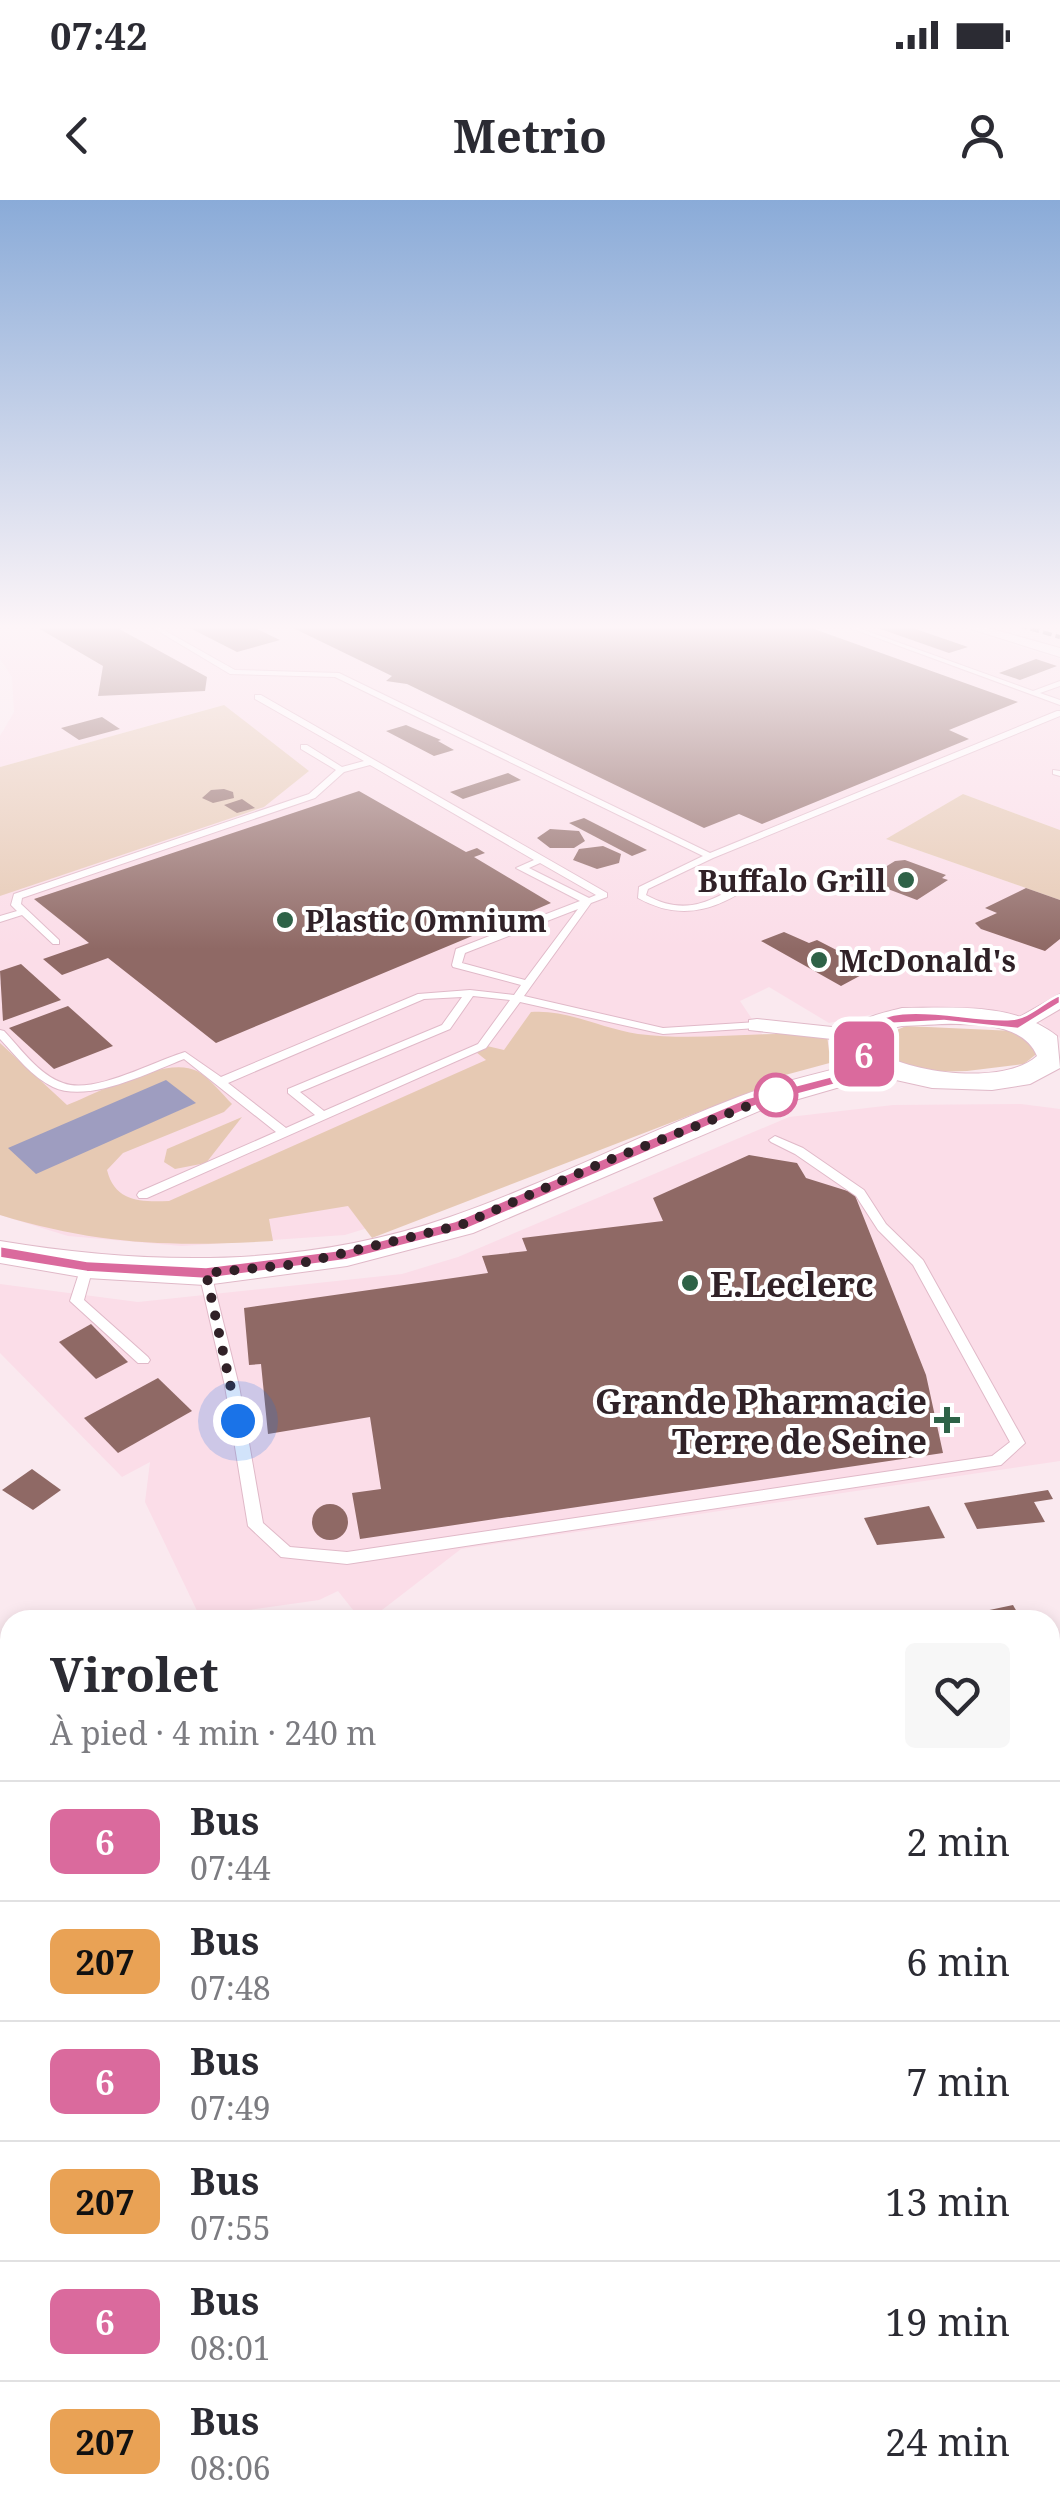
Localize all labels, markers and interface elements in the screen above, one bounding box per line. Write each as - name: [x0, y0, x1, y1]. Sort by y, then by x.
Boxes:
- text: 07:42: [50, 9, 147, 61]
- text: Metrio: [453, 105, 607, 166]
- icon: back: [50, 108, 105, 163]
- icon: person: [955, 108, 1010, 163]
- place label: Buffalo Grill: [698, 860, 886, 901]
- marker: Buffalo Grill: [895, 869, 917, 891]
- place label: Plastic Omnium: [305, 900, 547, 941]
- marker: Plastic Omnium: [274, 909, 296, 931]
- place label: McDonald's: [839, 940, 1016, 981]
- marker: McDonald's: [808, 949, 830, 971]
- line badge: 6: [832, 1022, 896, 1086]
- text: 6: [854, 1031, 874, 1078]
- unlabelled marker: [755, 1074, 797, 1116]
- place label: E.Leclerc: [710, 1260, 874, 1307]
- marker: E.Leclerc: [679, 1272, 701, 1294]
- place label: Grande Pharmacie Terre de Seine: [595, 1377, 927, 1464]
- your location: [213, 1396, 263, 1446]
- marker: Grande Pharmacie Terre de Seine: [936, 1409, 958, 1431]
- text: Virolet: [50, 1641, 219, 1706]
- button: heart: [905, 1643, 1010, 1748]
- text: À pied · 4 min · 240 m: [50, 1711, 376, 1754]
- text: Bus: [190, 1794, 259, 1846]
- text: 2 min: [906, 1815, 1010, 1867]
- text: 6: [95, 1818, 115, 1865]
- text: 07:44: [190, 1846, 271, 1889]
- text: Bus: [190, 1914, 259, 1966]
- text: 6 min: [906, 1935, 1010, 1987]
- text: 207: [75, 1938, 135, 1985]
- text: 07:48: [190, 1966, 271, 2009]
- text: Bus: [190, 2034, 259, 2086]
- text: 7 min: [906, 2055, 1010, 2107]
- text: 6: [95, 2058, 115, 2105]
- text: 07:49: [190, 2086, 271, 2129]
- text: Bus: [190, 2154, 259, 2206]
- text: 13 min: [885, 2175, 1010, 2227]
- text: 207: [75, 2178, 135, 2225]
- text: 07:55: [190, 2206, 271, 2249]
- text: Bus: [190, 2274, 259, 2326]
- text: 19 min: [885, 2295, 1010, 2347]
- text: 6: [95, 2298, 115, 2345]
- text: 08:01: [190, 2326, 271, 2369]
- text: Bus: [190, 2394, 259, 2446]
- text: 24 min: [885, 2415, 1010, 2467]
- text: 207: [75, 2418, 135, 2465]
- text: 08:06: [190, 2446, 271, 2489]

